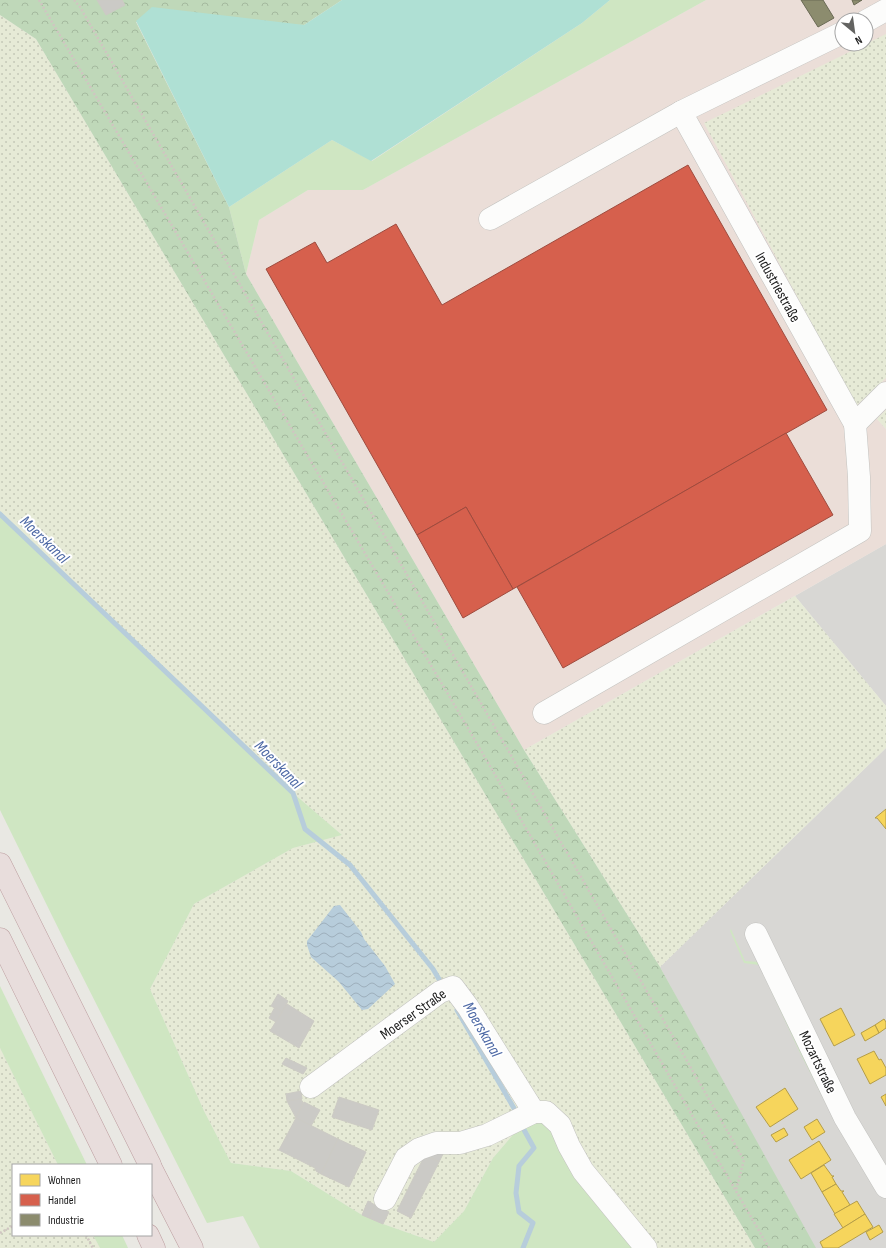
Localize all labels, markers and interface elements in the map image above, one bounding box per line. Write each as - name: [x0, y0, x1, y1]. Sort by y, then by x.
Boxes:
- north arrow: [834, 12, 874, 52]
- text: N: [853, 33, 864, 47]
- street label: Industriestraße: [751, 249, 805, 326]
- water label: Moerskanal: [16, 512, 73, 569]
- water label: Moerskanal: [250, 737, 306, 794]
- street label: Moerser Straße: [376, 985, 450, 1044]
- water label: Moerskanal: [458, 999, 506, 1062]
- street label: Mozartstraße: [794, 1028, 841, 1097]
- legend: [12, 1164, 152, 1236]
- text: Wohnen: [48, 1173, 81, 1188]
- text: Handel: [48, 1193, 76, 1208]
- text: Industrie: [48, 1213, 84, 1228]

